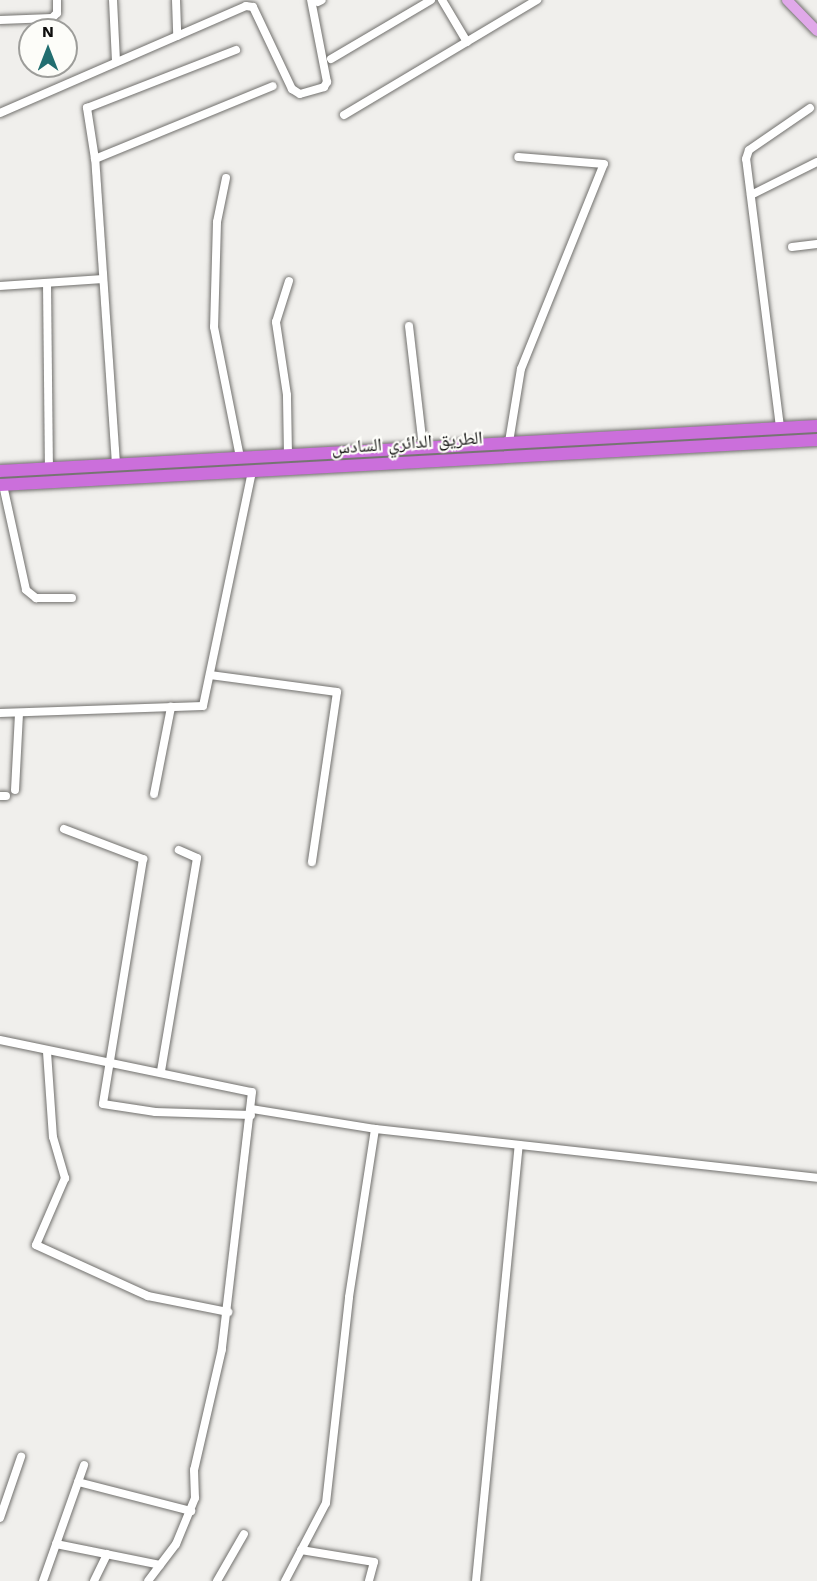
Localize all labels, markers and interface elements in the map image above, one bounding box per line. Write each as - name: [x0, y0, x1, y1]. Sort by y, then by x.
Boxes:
- north arrow: [18, 18, 78, 78]
- text: N: [42, 22, 54, 41]
- street label: الطريق الدائري السادس: [331, 427, 483, 459]

